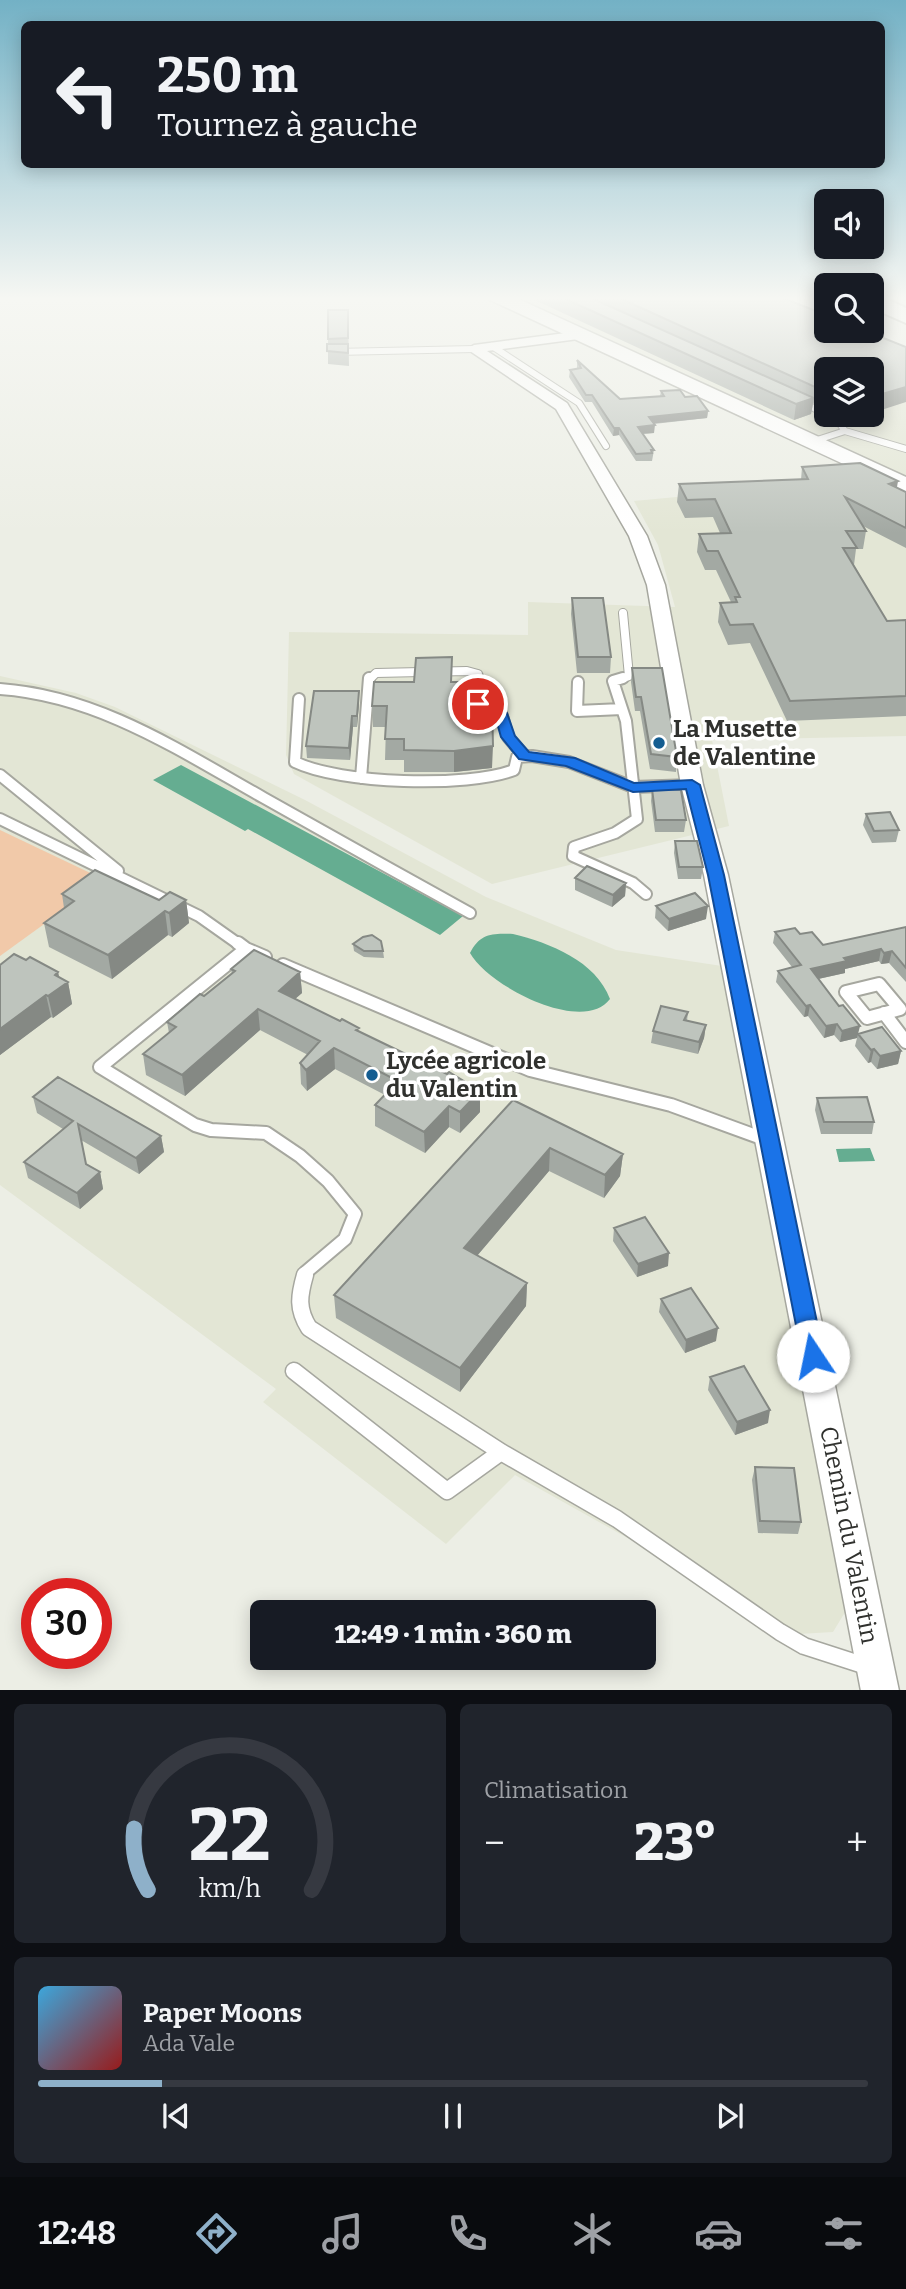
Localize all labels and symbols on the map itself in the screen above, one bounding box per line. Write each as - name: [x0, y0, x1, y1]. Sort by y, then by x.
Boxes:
- pin: [448, 674, 508, 734]
- place label: La Musette de Valentine: [673, 715, 816, 771]
- marker: La Musette de Valentine: [651, 735, 667, 751]
- place label: Lycée agricole du Valentin: [386, 1047, 546, 1103]
- marker: Lycée agricole du Valentin: [364, 1067, 380, 1083]
- position arrow: [776, 1319, 850, 1393]
- street label: Chemin du Valentin: [814, 1424, 884, 1646]
- speed limit sign: 30: [21, 1578, 112, 1669]

